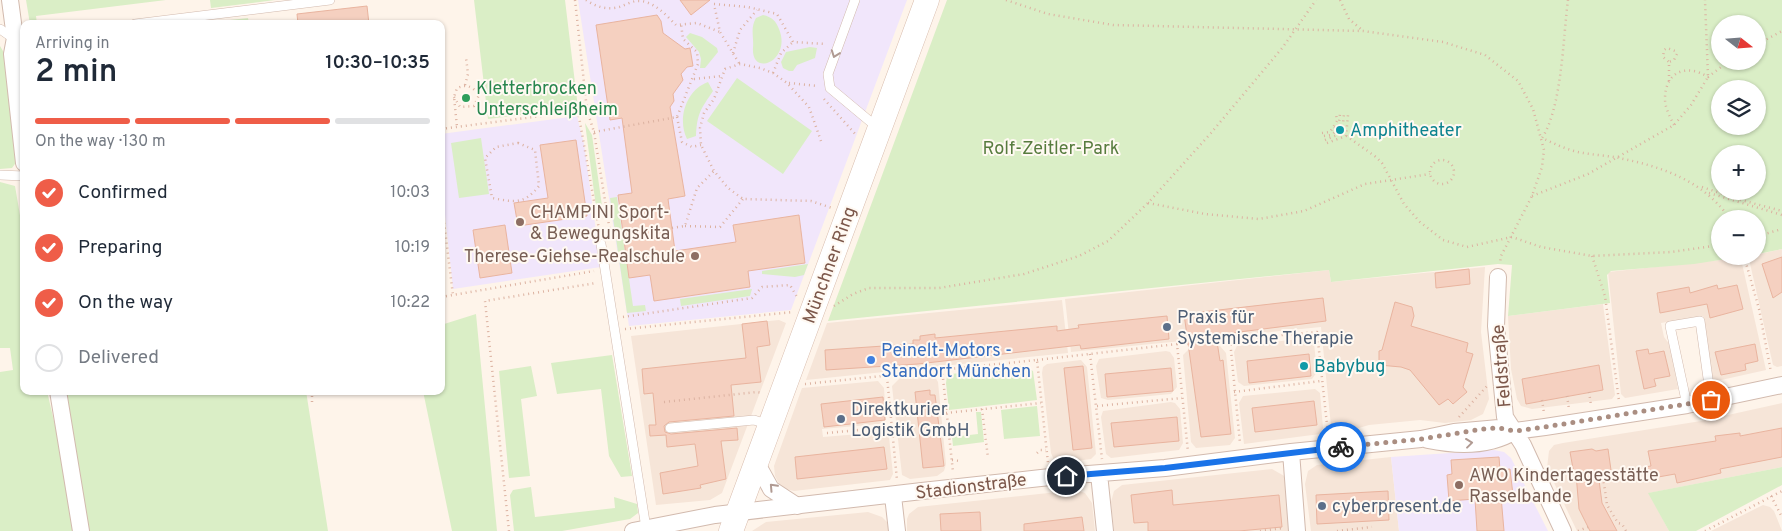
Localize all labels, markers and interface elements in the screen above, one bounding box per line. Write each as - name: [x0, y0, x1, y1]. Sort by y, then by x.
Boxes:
- north arrow: [1711, 15, 1766, 70]
- map controls: [1711, 15, 1766, 265]
- text: Arriving in: [35, 34, 110, 54]
- one-way arrow: [831, 50, 841, 58]
- text: 10:30–10:35: [325, 51, 430, 75]
- text: 2 min: [35, 53, 117, 93]
- place label: Kletterbrocken Unterschleißheim: [476, 78, 618, 122]
- button: layers: [1711, 80, 1766, 135]
- marker: Kletterbrocken Unterschleißheim: [460, 92, 472, 104]
- place label: Amphitheater: [1350, 120, 1462, 143]
- marker: Amphitheater: [1334, 124, 1346, 136]
- text: On the way · 130 m: [35, 132, 166, 152]
- park label: Rolf-Zeitler-Park: [983, 138, 1119, 161]
- button: +: [1711, 145, 1766, 200]
- icon: check: [35, 179, 63, 207]
- text: Confirmed: [78, 181, 168, 205]
- text: 10:03: [390, 183, 430, 203]
- place label: CHAMPINI Sport- & Bewegungskita: [530, 202, 670, 246]
- street label: Münchner Ring: [799, 204, 862, 327]
- button: −: [1711, 210, 1766, 265]
- marker: CHAMPINI Sport- & Bewegungskita: [514, 216, 526, 228]
- icon: check: [35, 234, 63, 262]
- text: Preparing: [78, 236, 162, 260]
- text: 10:19: [395, 238, 430, 258]
- place label: Therese-Giehse-Realschule: [464, 246, 685, 269]
- marker: Therese-Giehse-Realschule: [689, 250, 701, 262]
- icon: check: [35, 289, 63, 317]
- text: On the way: [78, 291, 173, 315]
- text: 10:22: [391, 293, 430, 313]
- place label: Praxis für Systemische Therapie: [1177, 307, 1354, 351]
- marker: Praxis für Systemische Therapie: [1161, 321, 1173, 333]
- street label: Feldstraße: [1487, 323, 1518, 408]
- place label: Peinelt-Motors - Standort München: [881, 340, 1031, 384]
- text: Delivered: [78, 346, 159, 370]
- marker: Peinelt-Motors - Standort München: [865, 354, 877, 366]
- place label: Babybug: [1314, 356, 1385, 379]
- marker: Babybug: [1298, 360, 1310, 372]
- pin: [1690, 379, 1732, 421]
- icon: bag: [1697, 386, 1725, 414]
- place label: Direktkurier Logistik GmbH: [851, 399, 970, 443]
- marker: Direktkurier Logistik GmbH: [835, 413, 847, 425]
- courier: [1316, 422, 1366, 472]
- icon: bike: [1327, 433, 1355, 461]
- one-way arrow: [1466, 438, 1474, 449]
- pin: [1045, 455, 1087, 497]
- icon: home: [1052, 462, 1080, 490]
- place label: AWO Kindertagesstätte Rasselbande: [1469, 465, 1659, 509]
- street label: Stadionstraße: [914, 469, 1028, 506]
- marker: AWO Kindertagesstätte Rasselbande: [1453, 479, 1465, 491]
- one-way arrow: [769, 484, 778, 493]
- place label: cyberpresent.de: [1332, 496, 1462, 519]
- marker: cyberpresent.de: [1316, 500, 1328, 512]

